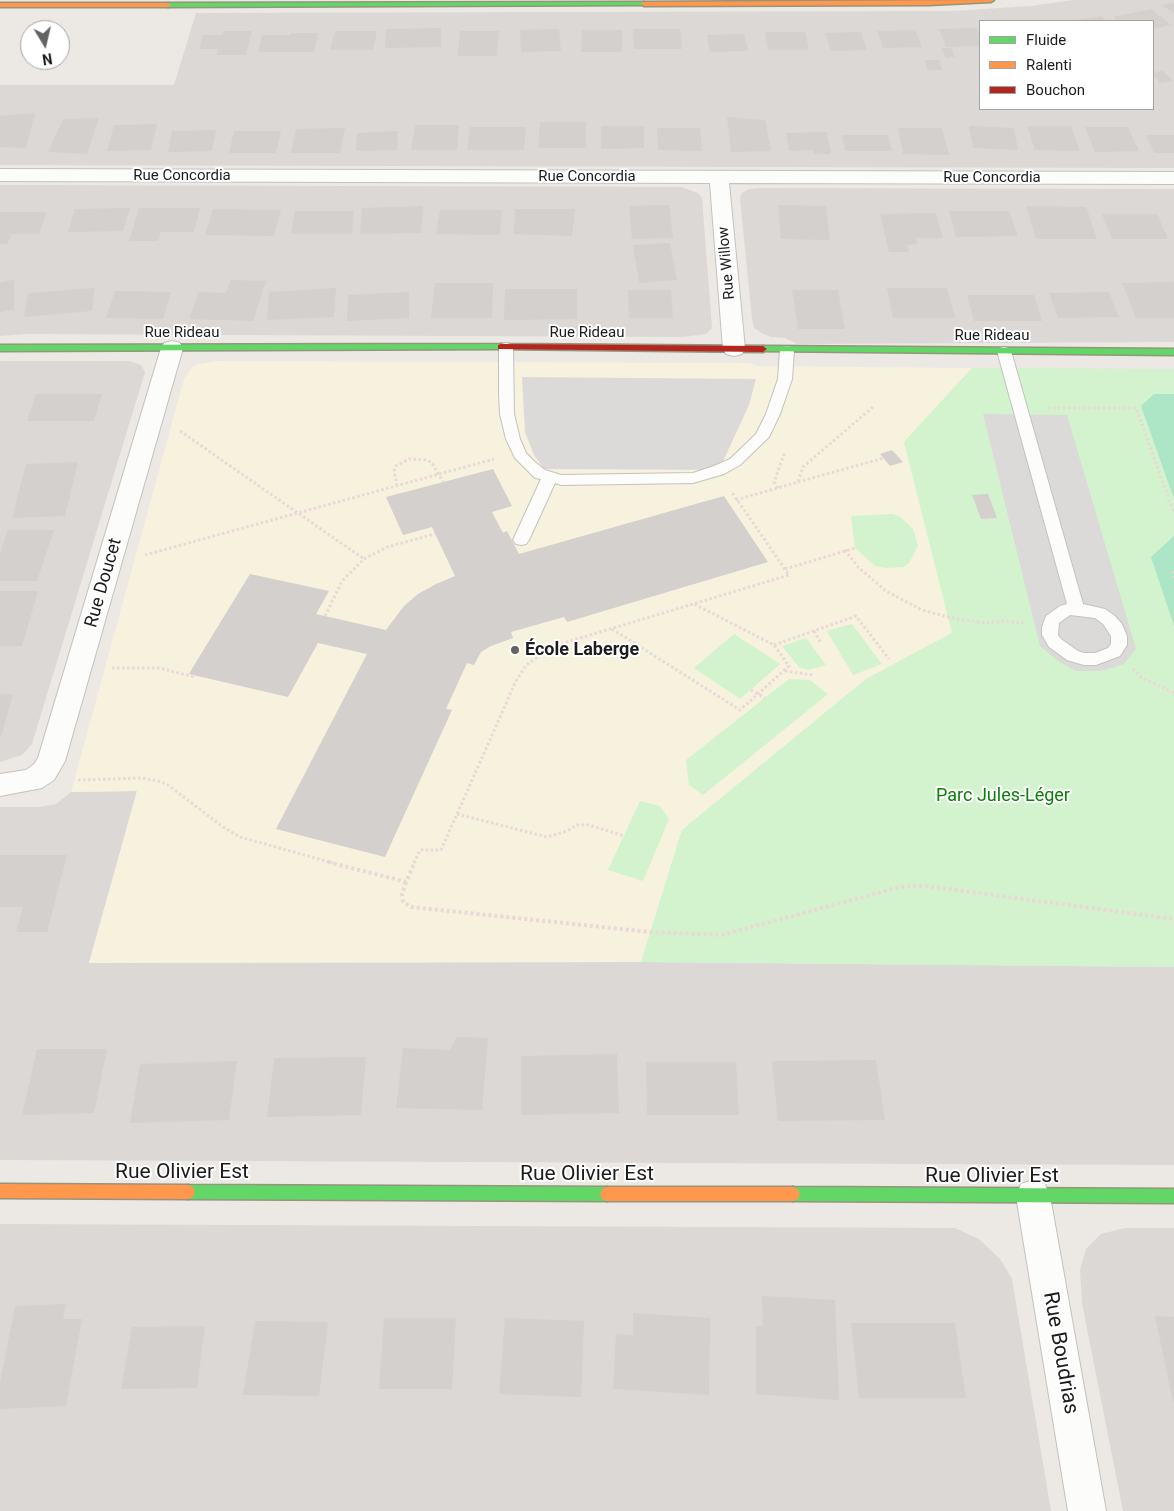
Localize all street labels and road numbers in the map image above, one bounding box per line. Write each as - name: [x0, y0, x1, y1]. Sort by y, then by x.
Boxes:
- street label: Rue Concordia: [133, 167, 231, 185]
- street label: Rue Concordia: [538, 168, 636, 186]
- street label: Rue Concordia: [943, 169, 1041, 187]
- street label: Rue Willow: [715, 226, 739, 300]
- street label: Rue Rideau: [145, 324, 219, 342]
- street label: Rue Rideau: [550, 324, 624, 342]
- street label: Rue Rideau: [955, 327, 1029, 345]
- street label: Rue Doucet: [81, 536, 127, 630]
- street label: Rue Olivier Est: [115, 1160, 249, 1186]
- street label: Rue Olivier Est: [520, 1162, 654, 1188]
- street label: Rue Olivier Est: [925, 1164, 1059, 1190]
- street label: Rue Boudrias: [1037, 1290, 1083, 1416]

